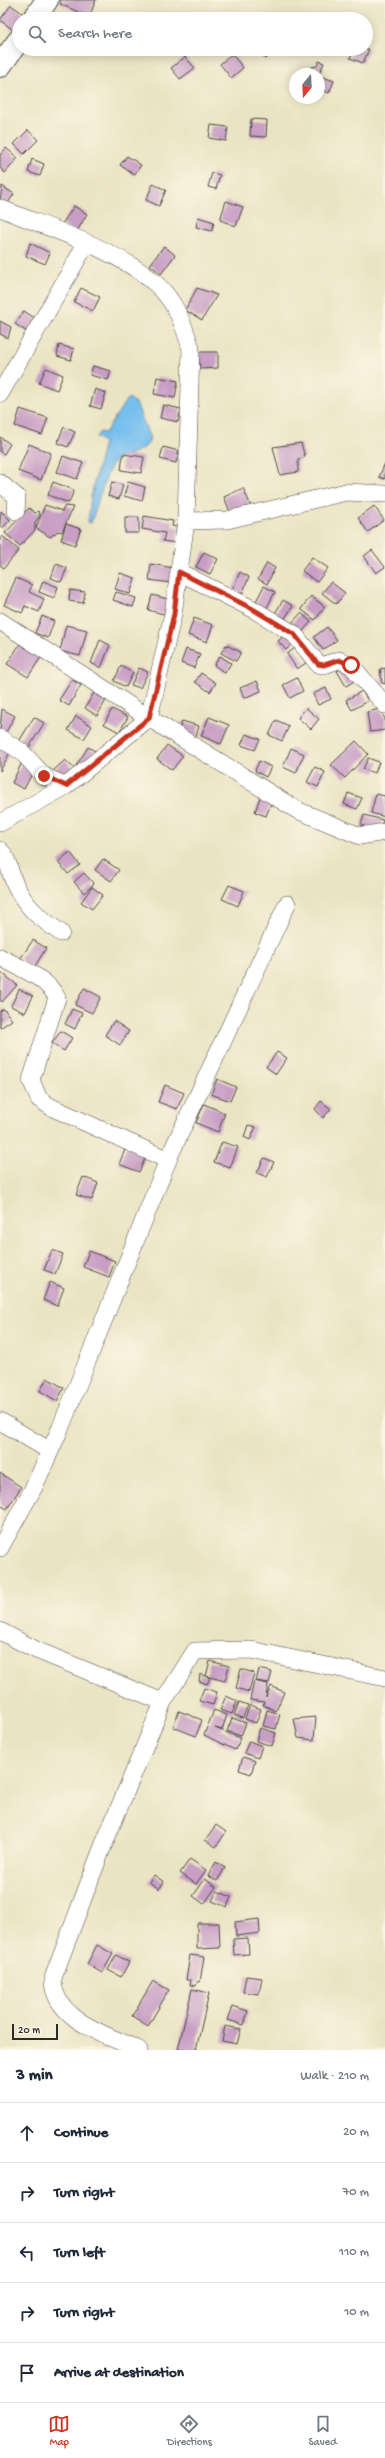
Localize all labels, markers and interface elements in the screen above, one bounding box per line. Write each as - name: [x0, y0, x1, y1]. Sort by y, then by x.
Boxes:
- search box: [12, 12, 373, 56]
- icon: search: [26, 23, 48, 45]
- text: Search here: [58, 25, 132, 43]
- north arrow: [289, 68, 325, 104]
- route start: [342, 656, 360, 674]
- route end: [35, 767, 53, 785]
- scale bar: [12, 2022, 58, 2041]
- text: 20 m: [18, 2025, 40, 2037]
- text: 3 min: [16, 2066, 53, 2086]
- text: Walk · 210 m: [301, 2069, 369, 2084]
- icon: ahead: [16, 2122, 38, 2144]
- text: Continue: [54, 2124, 108, 2142]
- text: 20 m: [343, 2125, 369, 2140]
- icon: right: [16, 2182, 38, 2204]
- text: Turn right: [54, 2184, 114, 2202]
- text: 70 m: [343, 2185, 369, 2200]
- icon: left: [16, 2242, 38, 2264]
- text: Turn left: [54, 2244, 105, 2262]
- text: 110 m: [339, 2245, 369, 2260]
- icon: right: [16, 2302, 38, 2324]
- text: Turn right: [54, 2304, 114, 2322]
- text: 10 m: [344, 2305, 369, 2320]
- icon: arrive: [16, 2362, 38, 2384]
- text: Arrive at destination: [54, 2364, 184, 2382]
- tab: Map: [48, 2413, 70, 2449]
- tab: Directions: [167, 2413, 212, 2449]
- tab: Saved: [308, 2413, 337, 2449]

